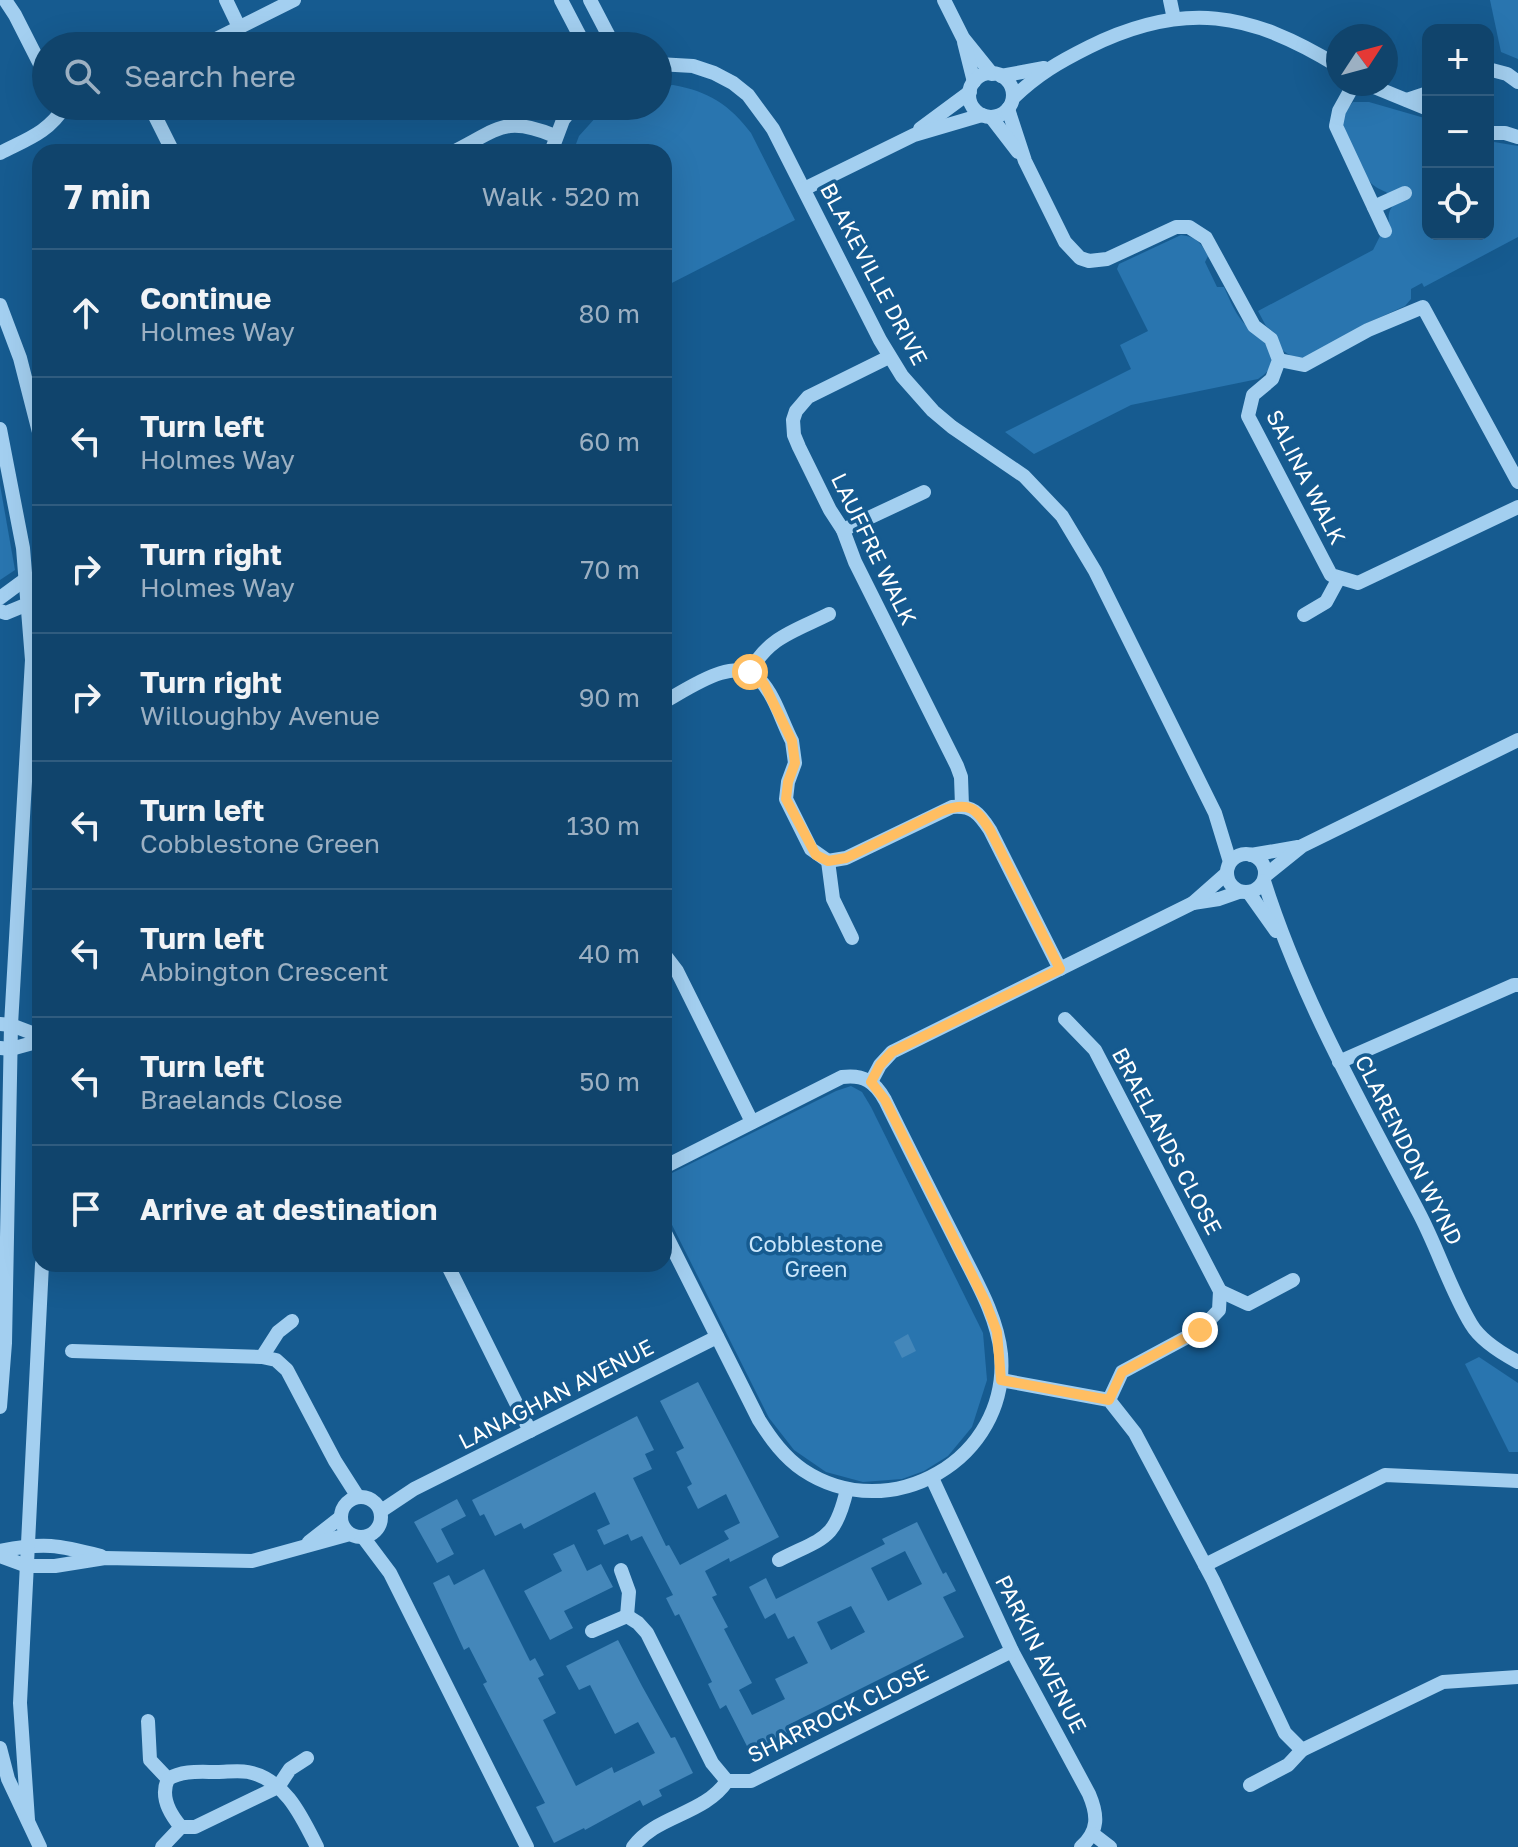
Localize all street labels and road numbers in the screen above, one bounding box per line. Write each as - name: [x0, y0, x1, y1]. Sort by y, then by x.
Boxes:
- street label: BLAKEVILLE DRIVE: [815, 178, 934, 370]
- street label: SALINA WALK: [1261, 405, 1352, 549]
- street label: LAUFFRE WALK: [826, 468, 923, 629]
- street label: BRAELANDS CLOSE: [1107, 1043, 1228, 1239]
- street label: CLARENDON WYND: [1350, 1050, 1469, 1249]
- street label: LANAGHAN AVENUE: [454, 1333, 658, 1454]
- street label: PARKIN AVENUE: [990, 1570, 1093, 1737]
- street label: SHARROCK CLOSE: [743, 1657, 933, 1768]

